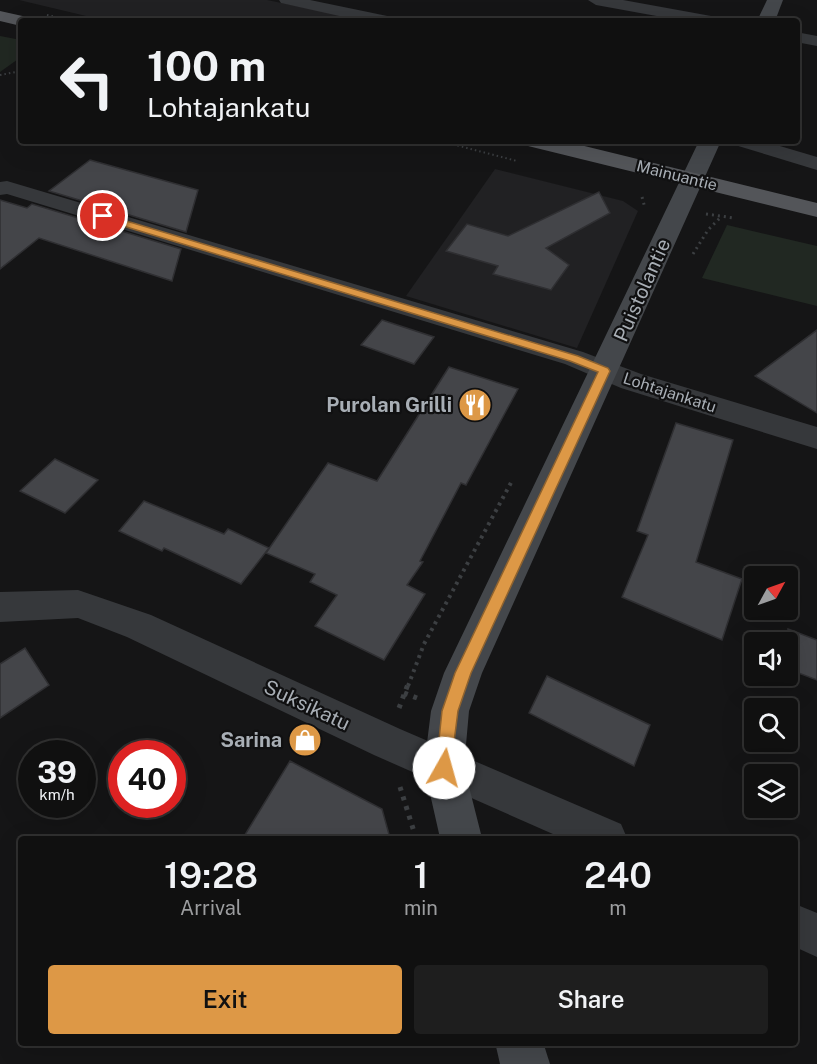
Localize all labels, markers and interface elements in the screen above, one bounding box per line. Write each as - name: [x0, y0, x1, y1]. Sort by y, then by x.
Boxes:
- text: 100 m: [147, 41, 266, 90]
- icon: left: [48, 42, 126, 120]
- text: Lohtajankatu: [147, 91, 310, 123]
- street label: Mainuantie: [635, 156, 719, 195]
- pin: [77, 190, 128, 241]
- icon: arrive: [86, 199, 119, 232]
- street label: Puistolantie: [609, 235, 675, 345]
- street label: Lohtajankatu: [621, 368, 719, 416]
- restaurant icon: Purolan Grilli: [457, 387, 493, 423]
- place label: Purolan Grilli: [326, 393, 452, 417]
- north arrow: [744, 566, 798, 620]
- map controls: [744, 566, 798, 818]
- button: sound: [744, 632, 798, 686]
- street label: Suksikatu: [260, 675, 354, 735]
- button: search: [744, 698, 798, 752]
- shop icon: Sarina: [287, 722, 323, 758]
- place label: Sarina: [220, 728, 282, 752]
- position arrow: [412, 736, 476, 800]
- speed limit sign: 40: [108, 740, 186, 818]
- text: 39: [37, 754, 77, 790]
- button: layers: [744, 764, 798, 818]
- text: km/h: [39, 786, 75, 803]
- text: 19:28: [164, 854, 258, 896]
- text: 1: [413, 854, 428, 896]
- text: 240: [584, 854, 652, 896]
- text: Arrival: [180, 896, 242, 920]
- text: min: [404, 896, 438, 920]
- text: m: [609, 896, 627, 920]
- button: Exit: [48, 965, 402, 1034]
- button: Share: [414, 965, 768, 1034]

